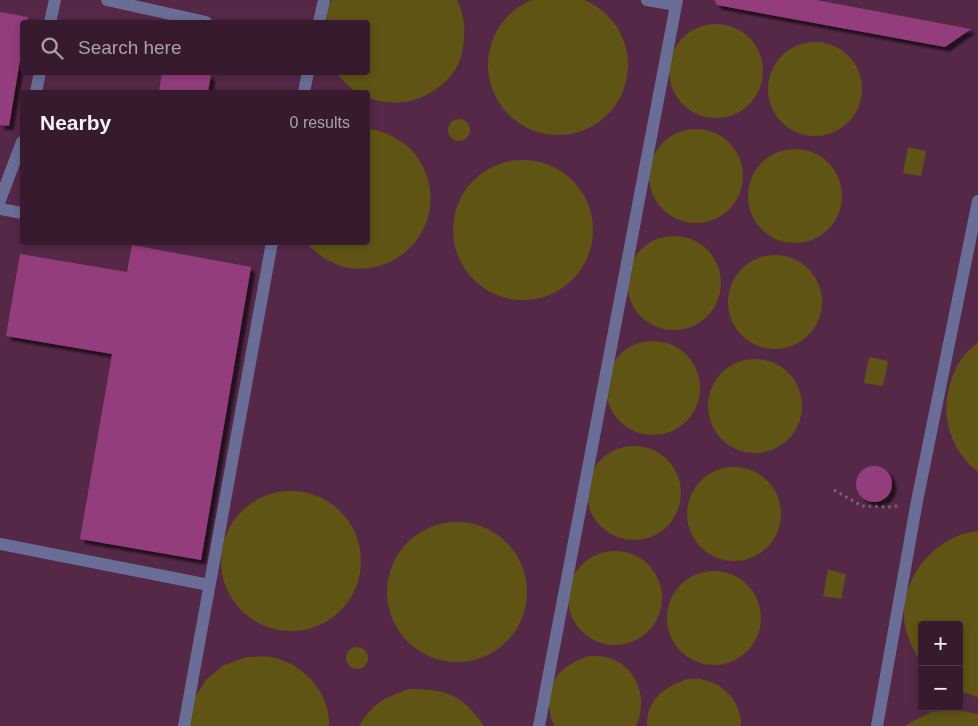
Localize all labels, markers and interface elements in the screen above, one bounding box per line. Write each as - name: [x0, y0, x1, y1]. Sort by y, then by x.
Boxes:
- search box: [20, 20, 370, 75]
- icon: search: [38, 34, 66, 62]
- text: Search here: [78, 37, 182, 58]
- text: Nearby: [40, 111, 111, 134]
- text: 0 results: [290, 114, 350, 131]
- map controls: [918, 621, 963, 711]
- button: +: [918, 621, 963, 666]
- button: −: [918, 666, 963, 711]

